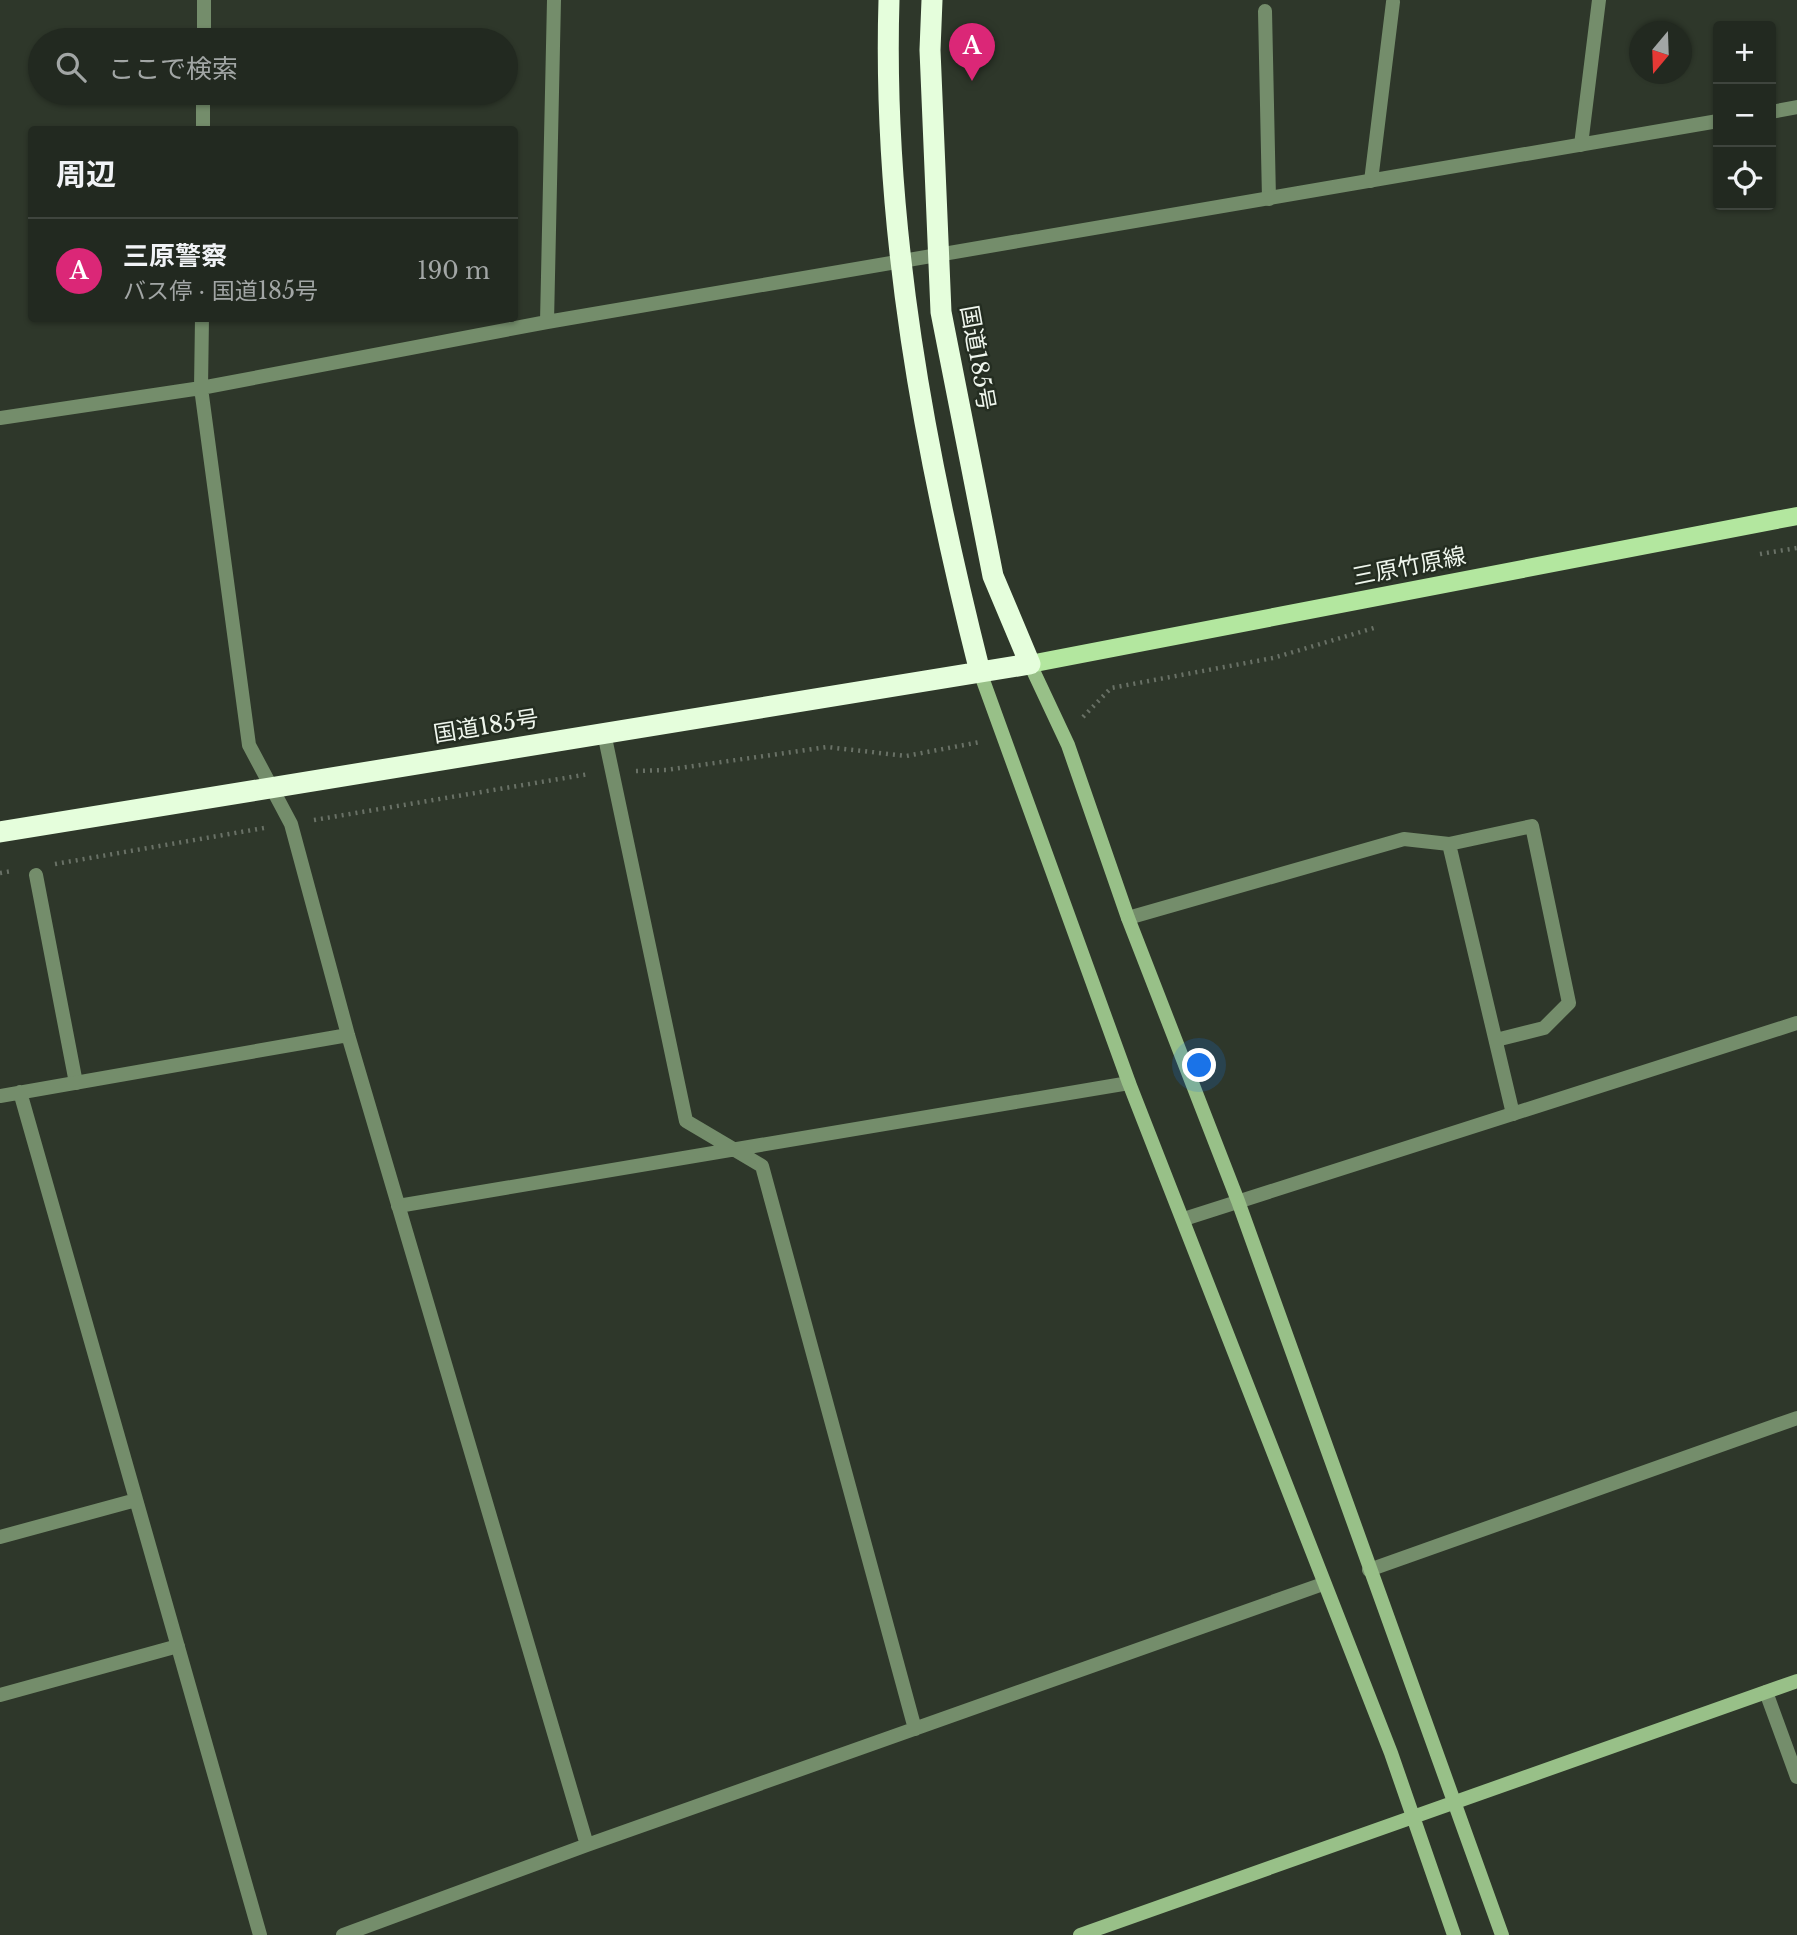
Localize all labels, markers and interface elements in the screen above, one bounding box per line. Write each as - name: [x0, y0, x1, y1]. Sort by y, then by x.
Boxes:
- north arrow: [1629, 21, 1692, 84]
- map controls: [1713, 21, 1776, 210]
- button: +: [1713, 21, 1776, 84]
- pin: A: [949, 23, 995, 81]
- search box: [28, 28, 518, 105]
- icon: search: [52, 48, 90, 86]
- text: ここで検索: [108, 53, 238, 85]
- button: −: [1713, 84, 1776, 147]
- button: locate: [1713, 147, 1776, 210]
- text: 周辺: [56, 156, 116, 193]
- text: 三原警察: [123, 240, 227, 272]
- text: A: [70, 257, 88, 285]
- text: 190 m: [417, 257, 490, 285]
- text: バス停 · 国道185号: [123, 277, 318, 305]
- street label: 国道185号: [955, 303, 1001, 413]
- street label: 三原竹原線: [1350, 541, 1468, 591]
- street label: 国道185号: [431, 704, 541, 748]
- your location: [1182, 1048, 1216, 1082]

